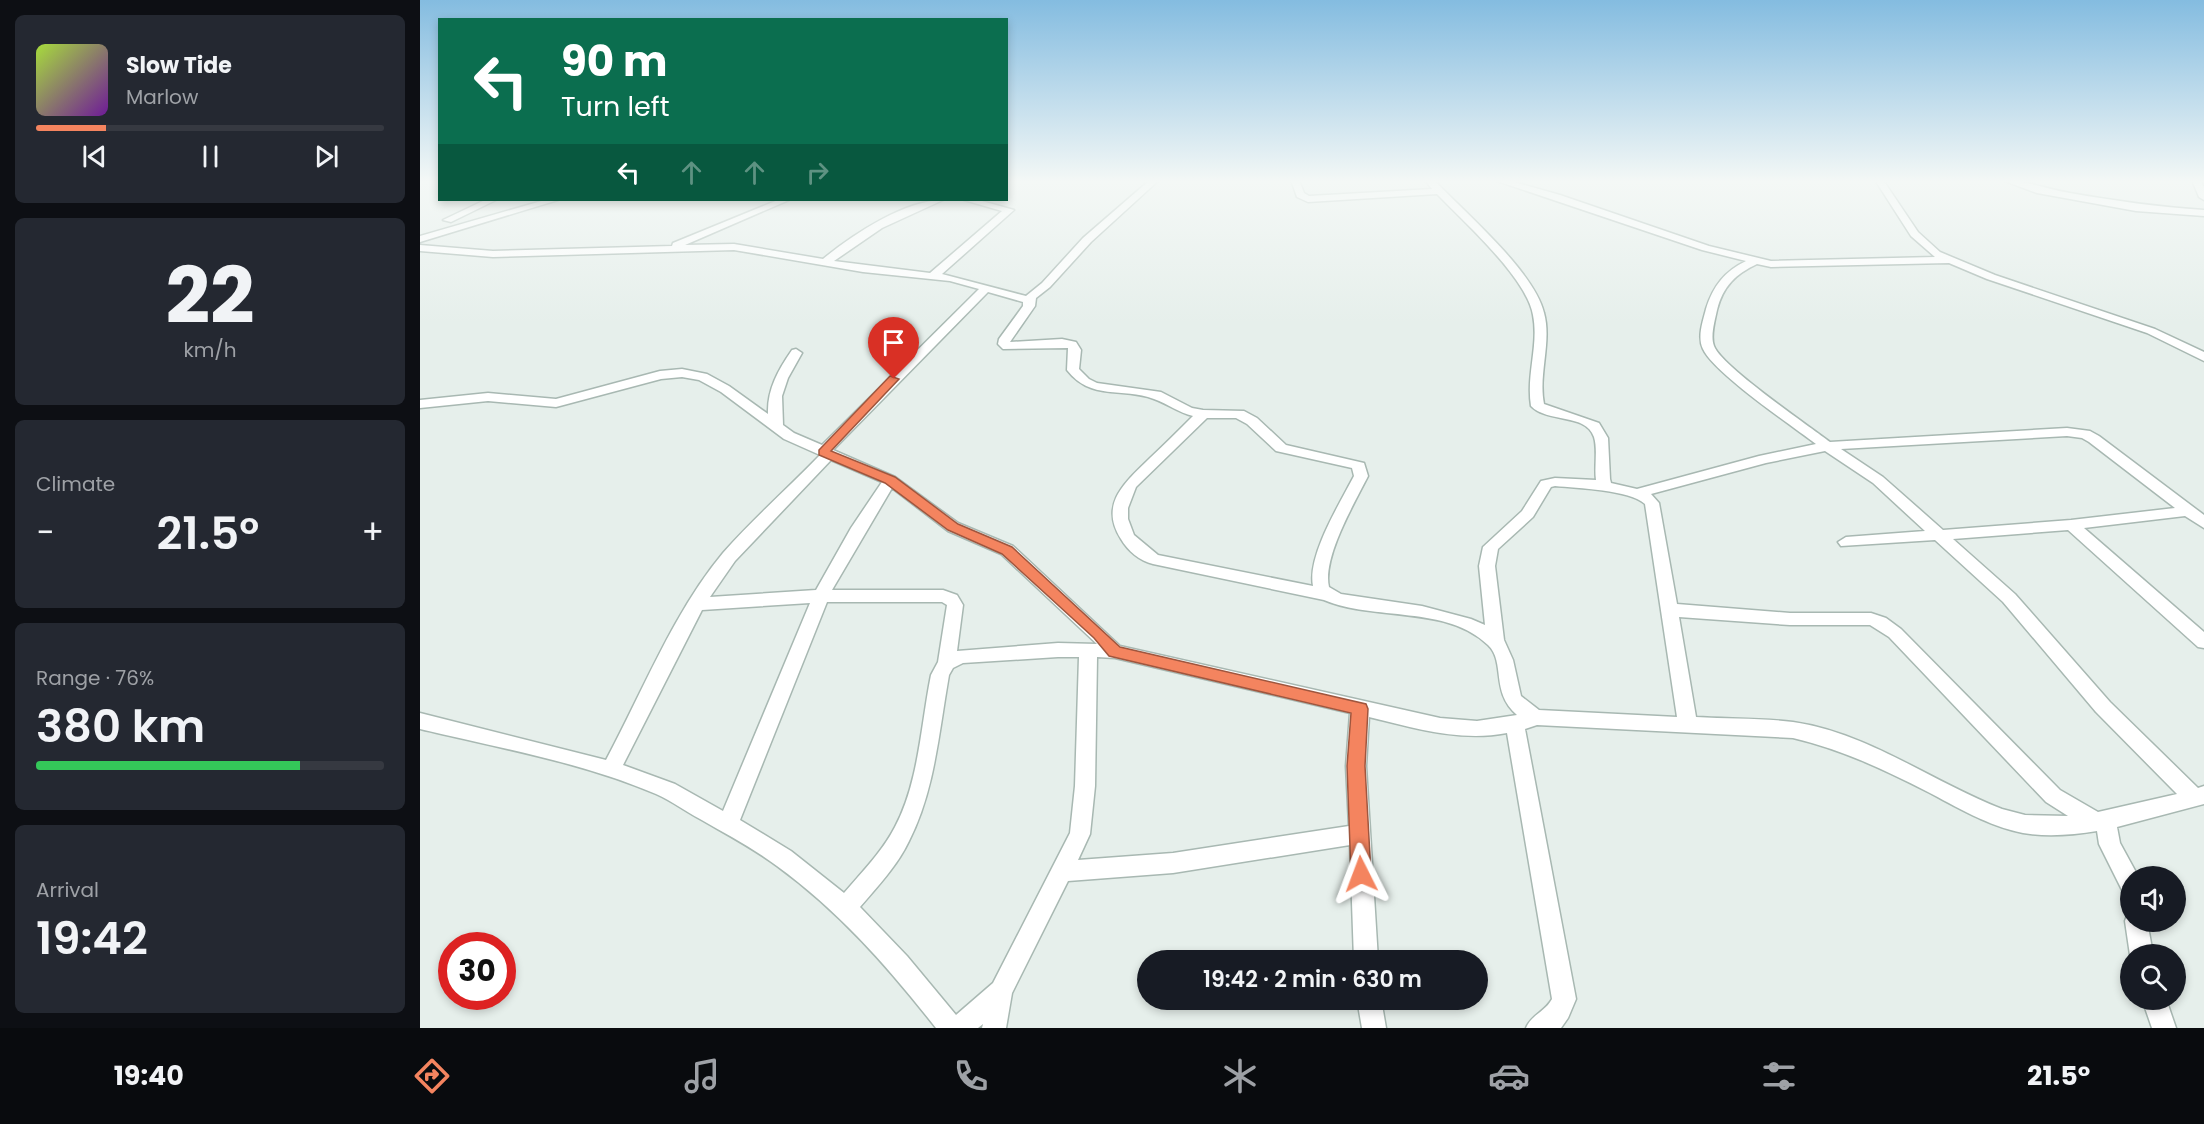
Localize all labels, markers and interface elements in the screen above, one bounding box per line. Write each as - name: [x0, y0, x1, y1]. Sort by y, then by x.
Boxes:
- text: 90 m: [561, 32, 668, 91]
- icon: left: [462, 42, 540, 120]
- text: Slow Tide: [126, 50, 232, 81]
- text: Marlow: [126, 83, 198, 111]
- text: Turn left: [561, 88, 670, 125]
- icon: previous: [78, 140, 111, 173]
- icon: pause: [194, 140, 227, 173]
- icon: next: [310, 140, 343, 173]
- icon: left: [612, 156, 645, 189]
- icon: ahead: [675, 156, 708, 189]
- icon: ahead: [738, 156, 771, 189]
- icon: right: [801, 156, 834, 189]
- text: 22: [165, 241, 255, 350]
- pin: [868, 317, 919, 379]
- icon: arrive: [877, 326, 910, 359]
- text: km/h: [183, 336, 237, 364]
- text: Climate: [36, 470, 115, 498]
- text: 21.5°: [156, 502, 259, 565]
- text: −: [36, 509, 54, 556]
- text: +: [361, 509, 384, 556]
- text: Range · 76%: [36, 664, 154, 692]
- text: 380 km: [36, 695, 205, 758]
- position arrow: [1329, 842, 1393, 906]
- map controls: [2120, 866, 2186, 1010]
- button: sound: [2120, 866, 2186, 932]
- text: Arrival: [36, 876, 99, 904]
- text: 19:42: [36, 907, 148, 970]
- speed limit sign: 30: [438, 932, 516, 1010]
- button: search: [2120, 944, 2186, 1010]
- text: 19:42 · 2 min · 630 m: [1203, 964, 1422, 995]
- icon: directions: [411, 1055, 453, 1097]
- icon: music: [681, 1055, 723, 1097]
- icon: phone: [950, 1055, 992, 1097]
- icon: climate: [1219, 1055, 1261, 1097]
- icon: car: [1488, 1055, 1530, 1097]
- icon: filters: [1758, 1055, 1800, 1097]
- text: 19:40: [114, 1057, 184, 1094]
- text: 21.5°: [2027, 1057, 2090, 1094]

